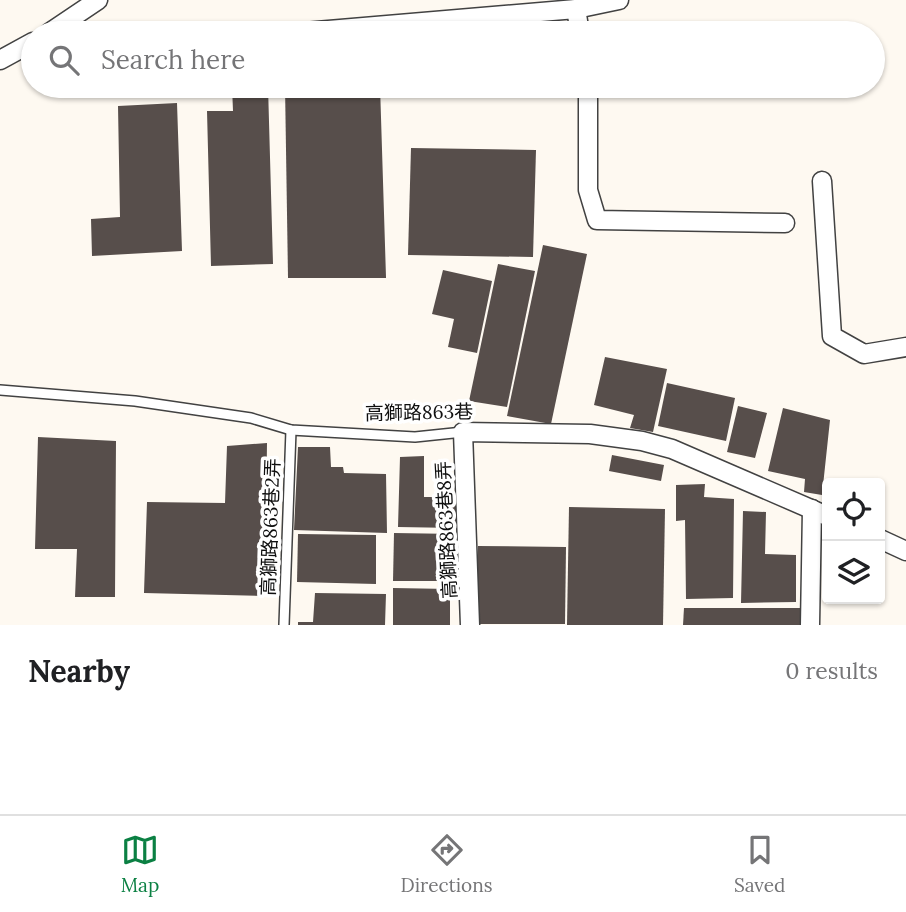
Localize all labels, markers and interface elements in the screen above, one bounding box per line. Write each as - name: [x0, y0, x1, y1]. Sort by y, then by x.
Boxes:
- search box: [21, 21, 885, 98]
- icon: search: [45, 41, 83, 79]
- text: Search here: [101, 43, 245, 76]
- street label: 高獅路863巷: [365, 399, 473, 425]
- street label: 高獅路863巷2弄: [256, 458, 284, 596]
- street label: 高獅路863巷8弄: [430, 461, 462, 599]
- map controls: [822, 478, 885, 604]
- button: locate: [822, 478, 885, 541]
- button: layers: [822, 541, 885, 604]
- text: Nearby: [28, 652, 130, 690]
- text: 0 results: [785, 656, 878, 685]
- tab: Map: [121, 831, 159, 897]
- tab: Directions: [401, 831, 493, 897]
- tab: Saved: [734, 831, 785, 897]

